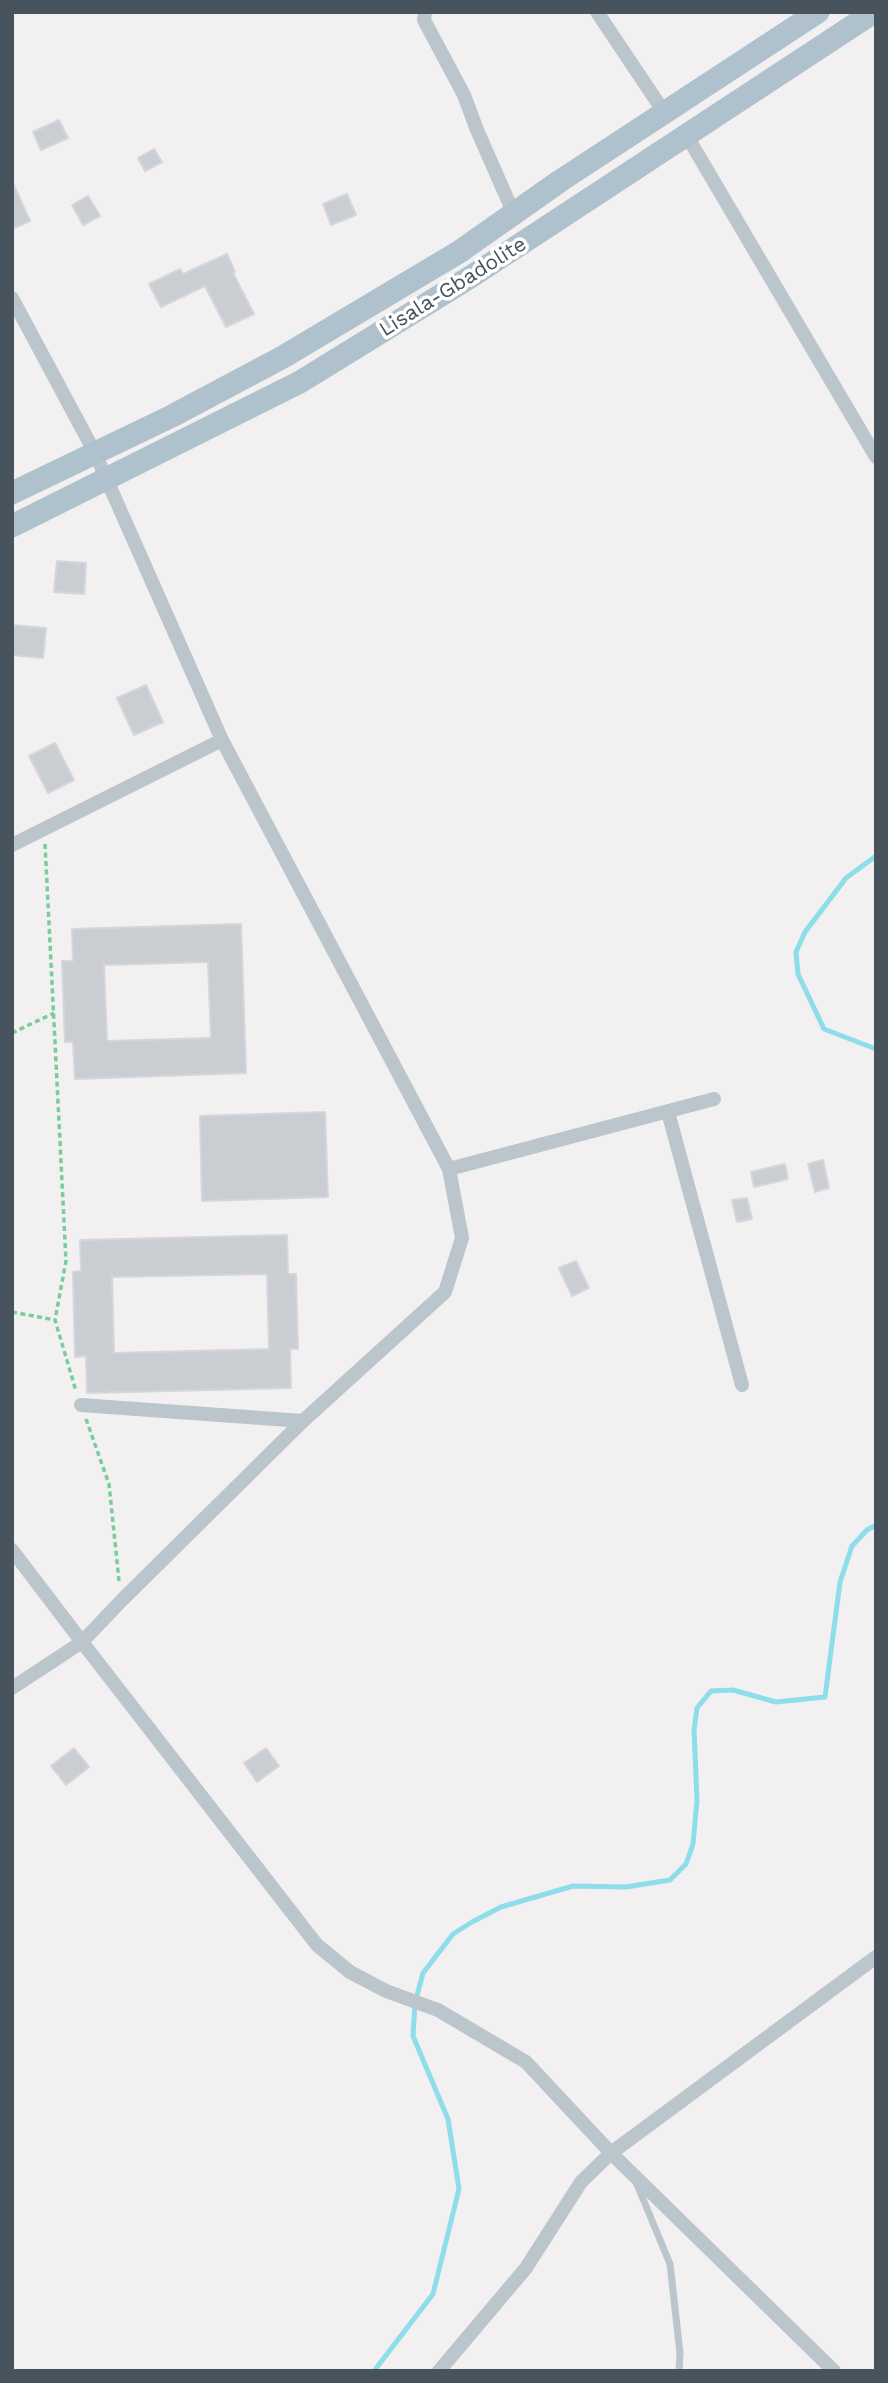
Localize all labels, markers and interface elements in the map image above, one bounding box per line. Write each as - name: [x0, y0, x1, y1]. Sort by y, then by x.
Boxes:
- street label: Lisala-Gbadolite: [375, 232, 531, 342]

